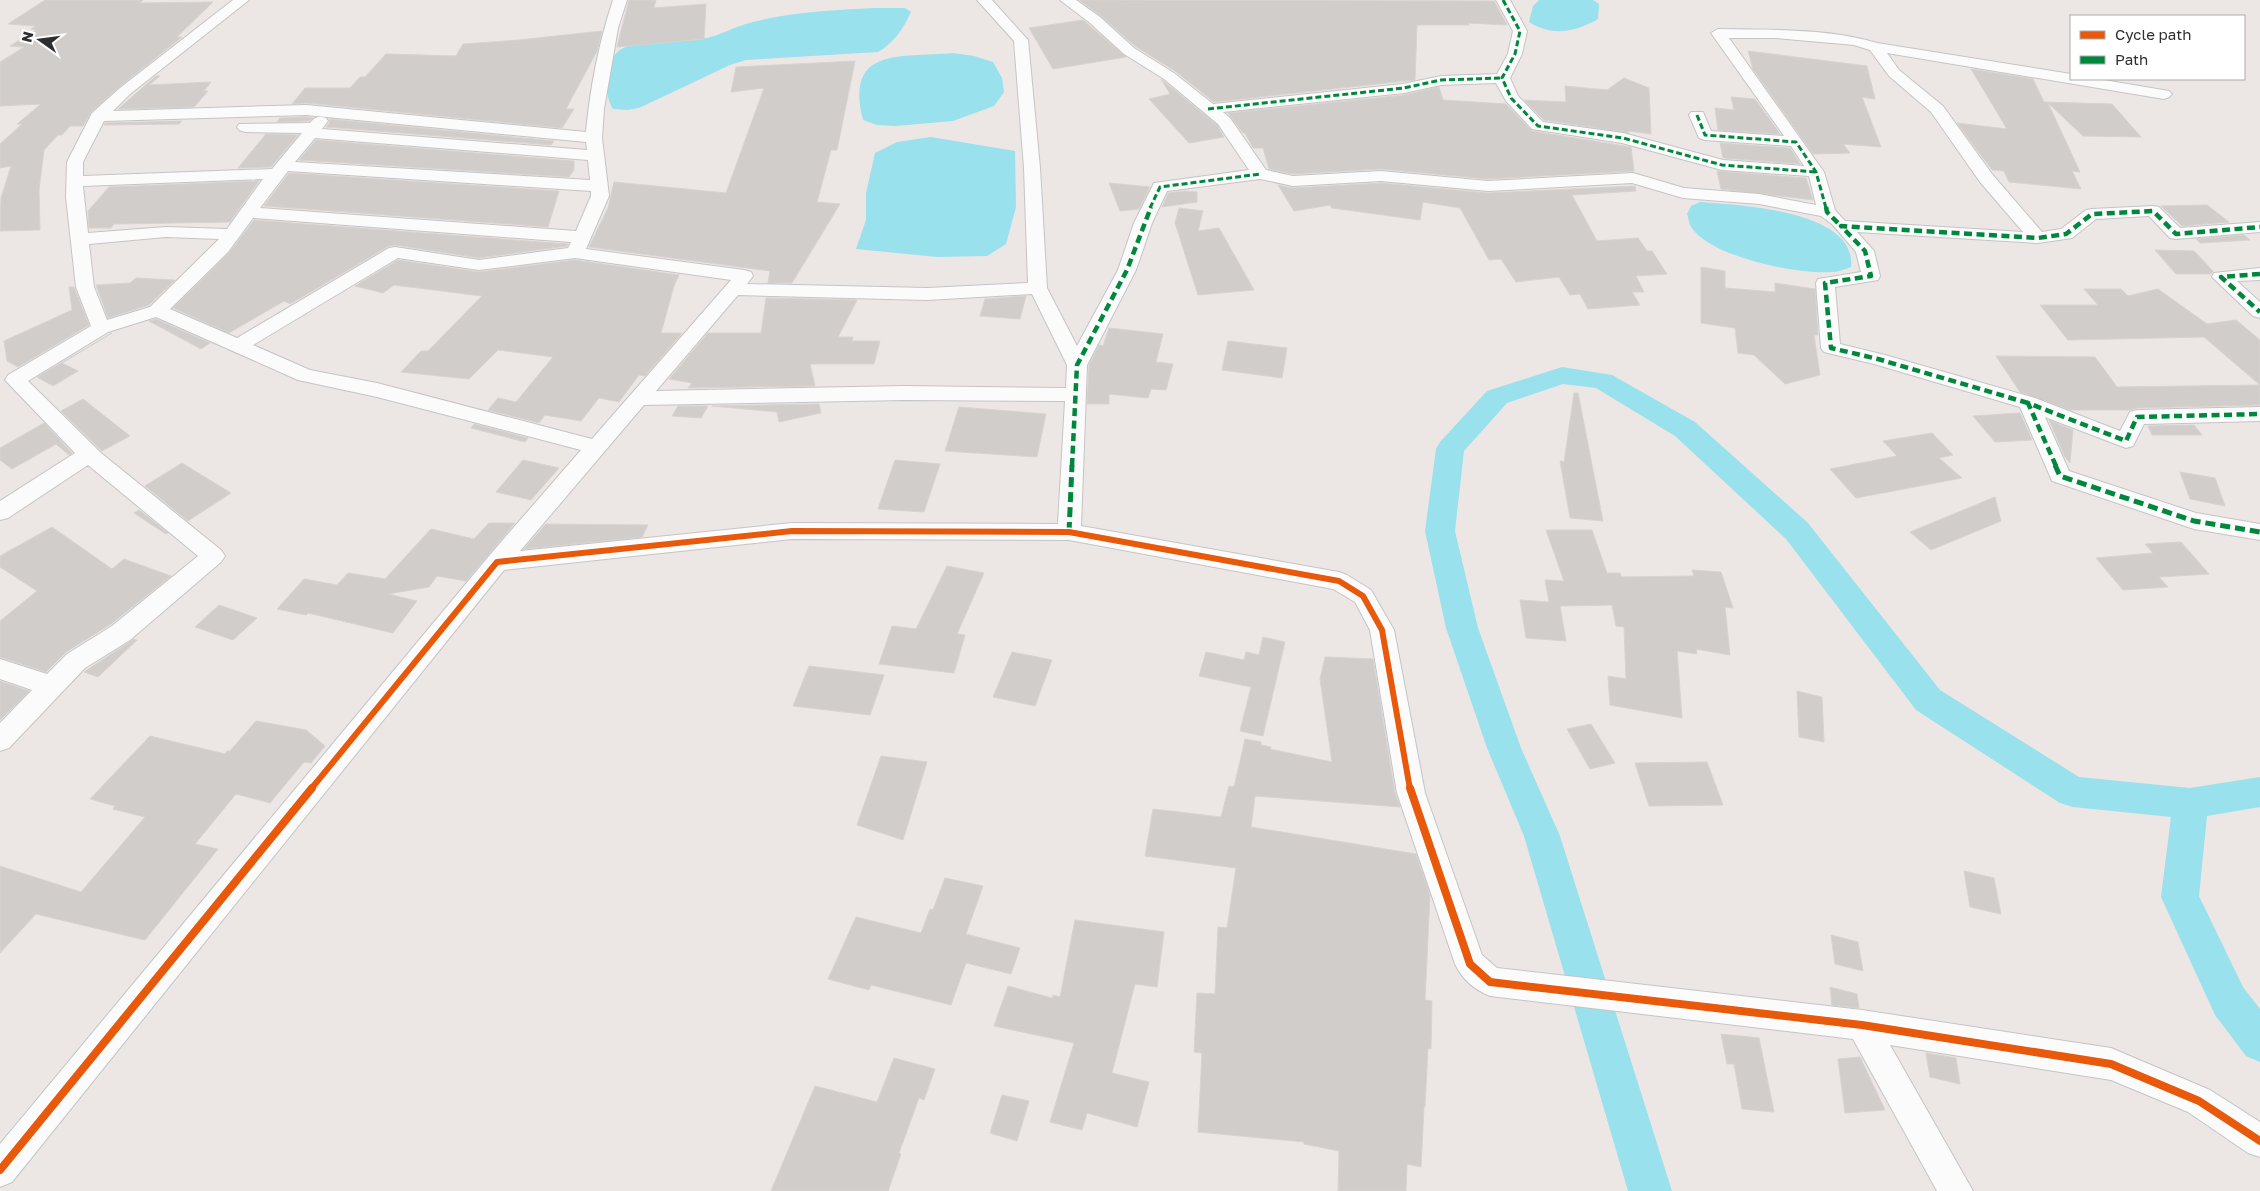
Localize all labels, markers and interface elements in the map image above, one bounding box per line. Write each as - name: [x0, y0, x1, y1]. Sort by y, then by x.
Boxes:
- north arrow: [15, 15, 65, 65]
- legend: [2070, 15, 2245, 80]
- text: Cycle path: [2115, 25, 2191, 43]
- text: N: [17, 30, 36, 44]
- text: Path: [2115, 50, 2148, 68]

